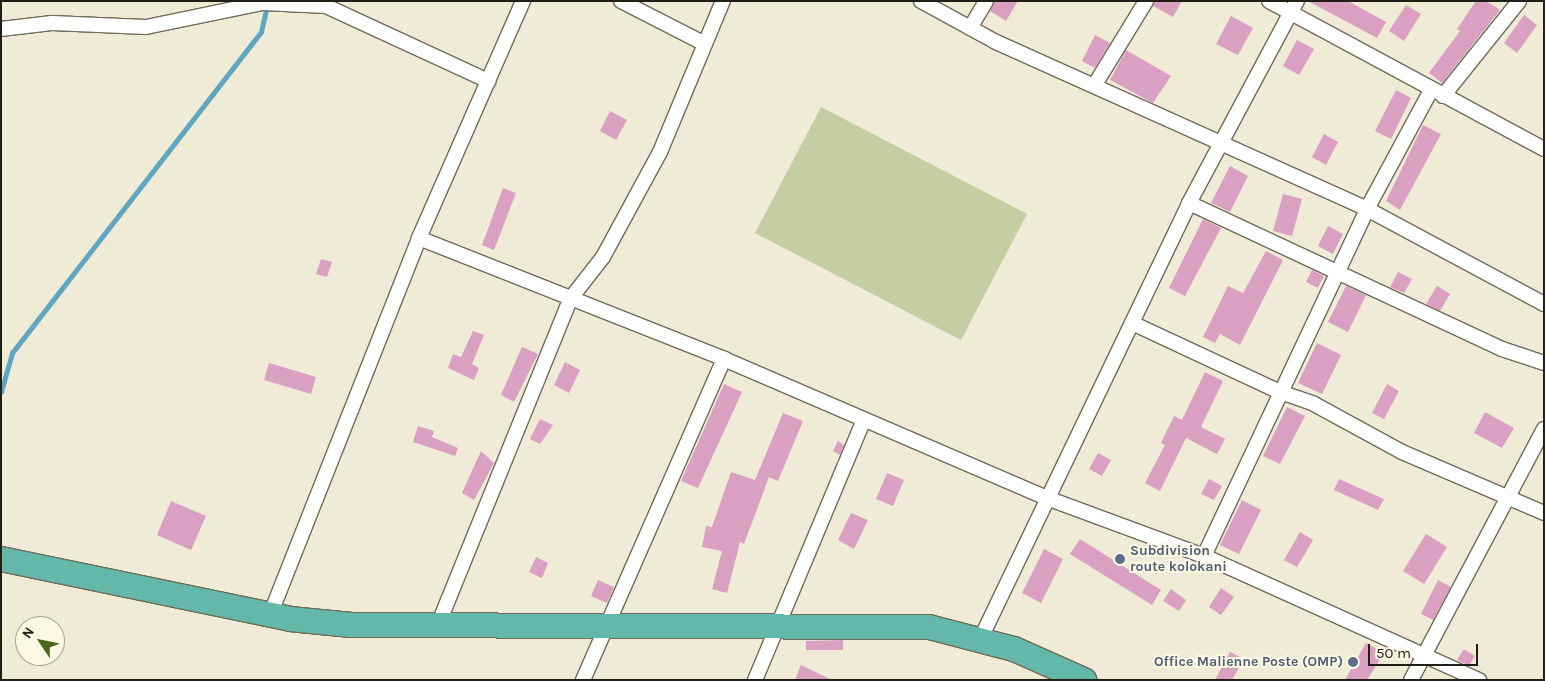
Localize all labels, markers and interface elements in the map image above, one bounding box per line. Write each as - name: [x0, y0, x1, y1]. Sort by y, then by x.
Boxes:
- place label: Subdivision route kolokani: [1130, 543, 1227, 576]
- marker: Subdivision route kolokani: [1114, 553, 1126, 565]
- north arrow: [15, 616, 65, 666]
- text: N: [18, 624, 38, 642]
- scale bar: [1370, 634, 1480, 666]
- text: 50 m: [1376, 644, 1411, 662]
- place label: Office Malienne Poste (OMP): [1154, 654, 1343, 670]
- marker: Office Malienne Poste (OMP): [1347, 656, 1359, 668]

